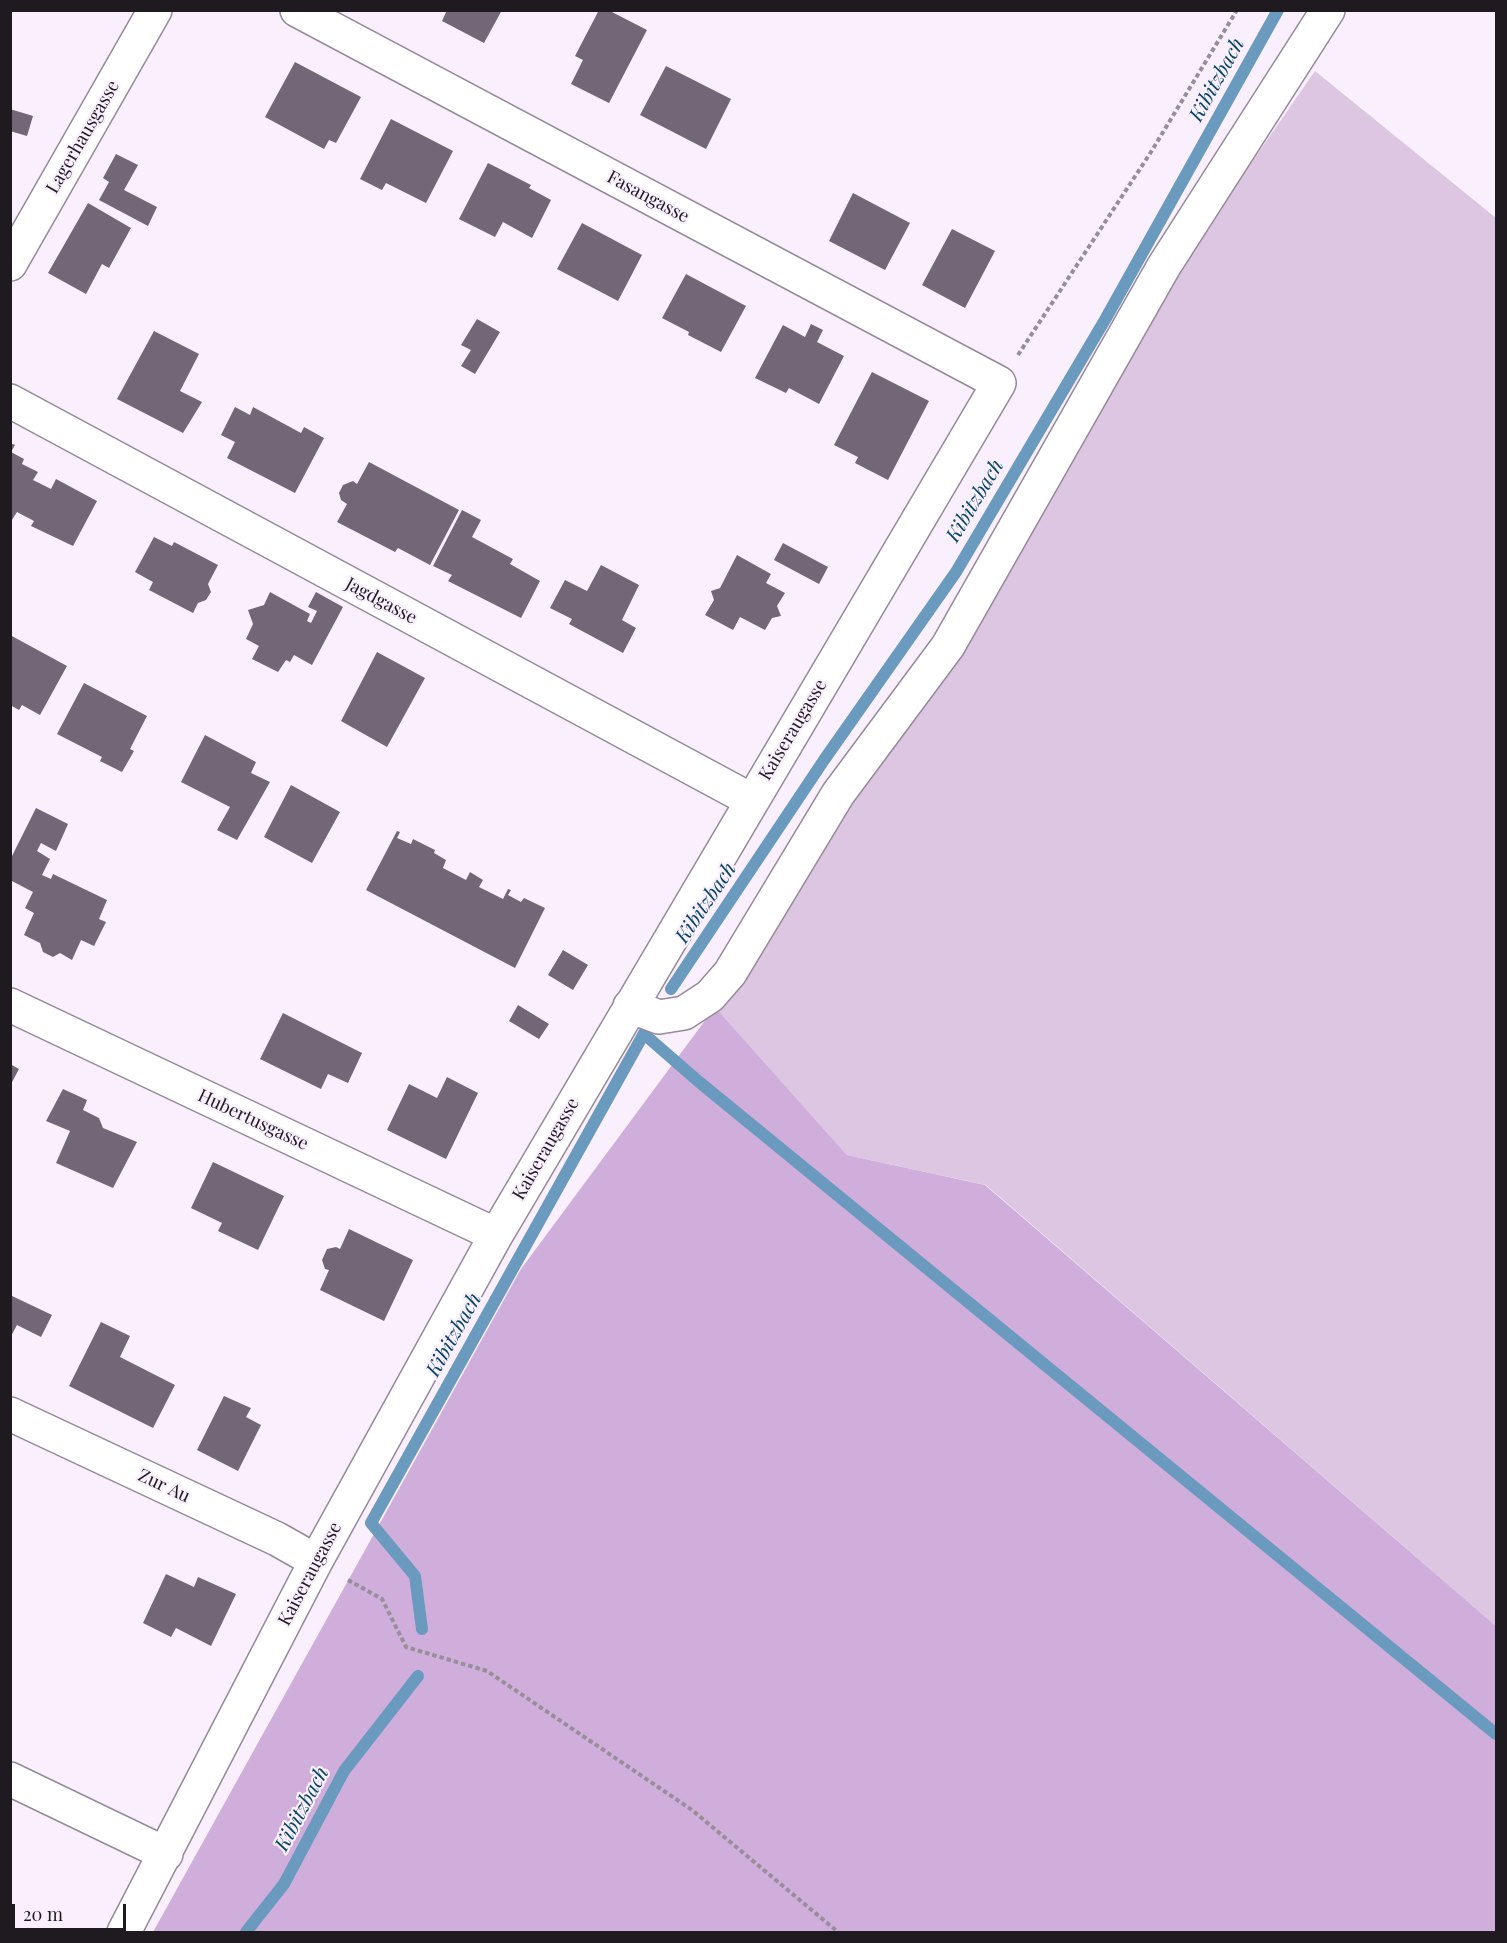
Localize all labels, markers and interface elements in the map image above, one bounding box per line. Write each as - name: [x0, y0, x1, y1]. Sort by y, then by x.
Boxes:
- water label: Kibitzbach: [1184, 34, 1250, 126]
- street label: Lagerhausgasse: [42, 77, 124, 197]
- street label: Fasangasse: [603, 166, 693, 228]
- water label: Kibitzbach: [941, 456, 1009, 546]
- street label: Jagdgasse: [342, 573, 420, 629]
- street label: Kaiseraugasse: [754, 676, 832, 784]
- water label: Kibitzbach: [670, 858, 742, 948]
- street label: Hubertusgasse: [194, 1085, 312, 1155]
- street label: Kaiseraugasse: [508, 1094, 584, 1204]
- water label: Kibitzbach: [421, 1289, 487, 1381]
- street label: Zur Au: [135, 1465, 193, 1507]
- street label: Kaiseraugasse: [274, 1519, 346, 1629]
- water label: Kibitzbach: [270, 1763, 334, 1855]
- scale bar: [15, 1892, 129, 1930]
- text: 20 m: [23, 1902, 63, 1926]

